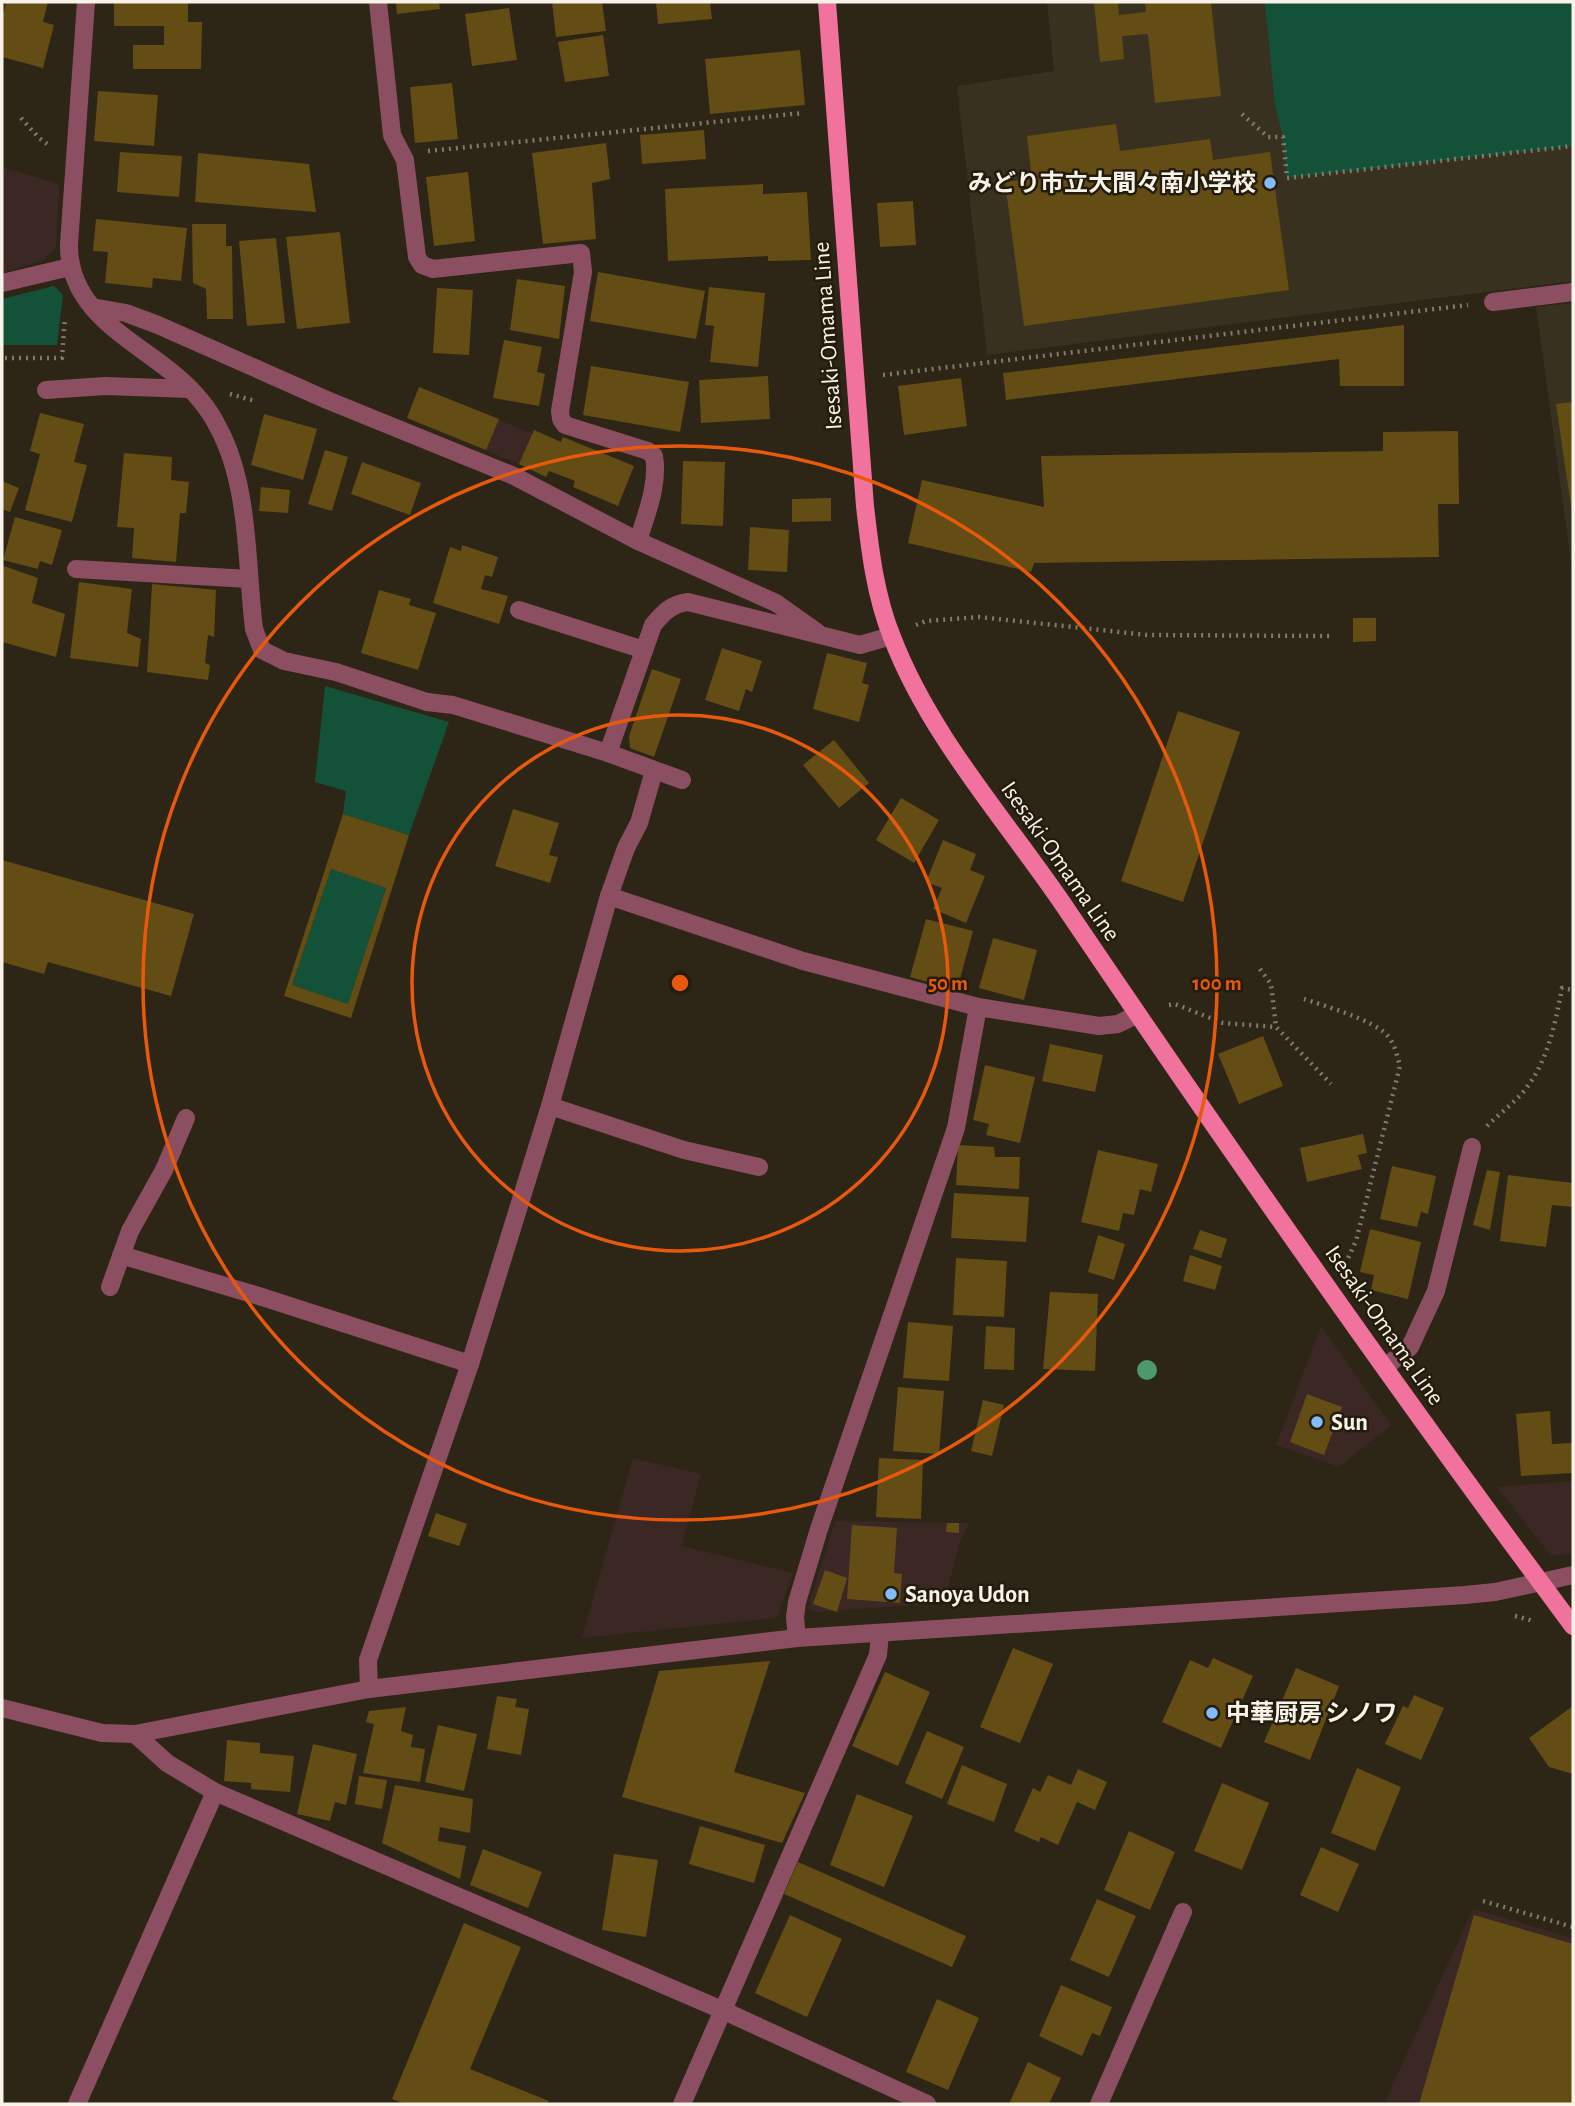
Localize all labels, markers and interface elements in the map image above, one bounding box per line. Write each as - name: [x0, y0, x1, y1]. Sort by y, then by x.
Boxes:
- place label: みどり市立大間々南小学校: [968, 170, 1256, 196]
- marker: みどり市立大間々南小学校: [1262, 175, 1278, 191]
- street label: Isesaki-Omama Line: [809, 241, 847, 431]
- street label: Isesaki-Omama Line: [996, 777, 1124, 946]
- centre of rings: [668, 971, 692, 995]
- text: 50 m: [928, 973, 968, 994]
- text: 100 m: [1192, 973, 1242, 994]
- street label: Isesaki-Omama Line: [1320, 1241, 1448, 1410]
- place label: Sun: [1331, 1411, 1368, 1435]
- marker: Sun: [1309, 1414, 1325, 1430]
- place label: Sanoya Udon: [905, 1583, 1030, 1607]
- marker: Sanoya Udon: [883, 1586, 899, 1602]
- place label: 中華厨房 シノワ: [1226, 1700, 1398, 1726]
- marker: 中華厨房 シノワ: [1204, 1705, 1220, 1721]

